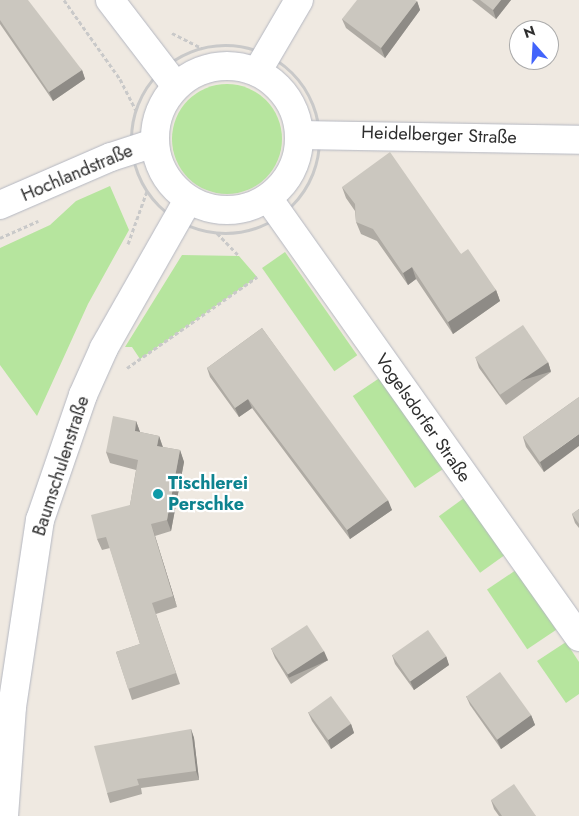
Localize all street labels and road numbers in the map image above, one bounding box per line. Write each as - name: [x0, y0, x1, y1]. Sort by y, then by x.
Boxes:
- street label: Heidelberger Straße: [361, 121, 517, 149]
- street label: Hochlandstraße: [18, 140, 136, 206]
- street label: Vogelsdorfer Straße: [371, 350, 475, 486]
- street label: Baumschulenstraße: [28, 393, 94, 539]

